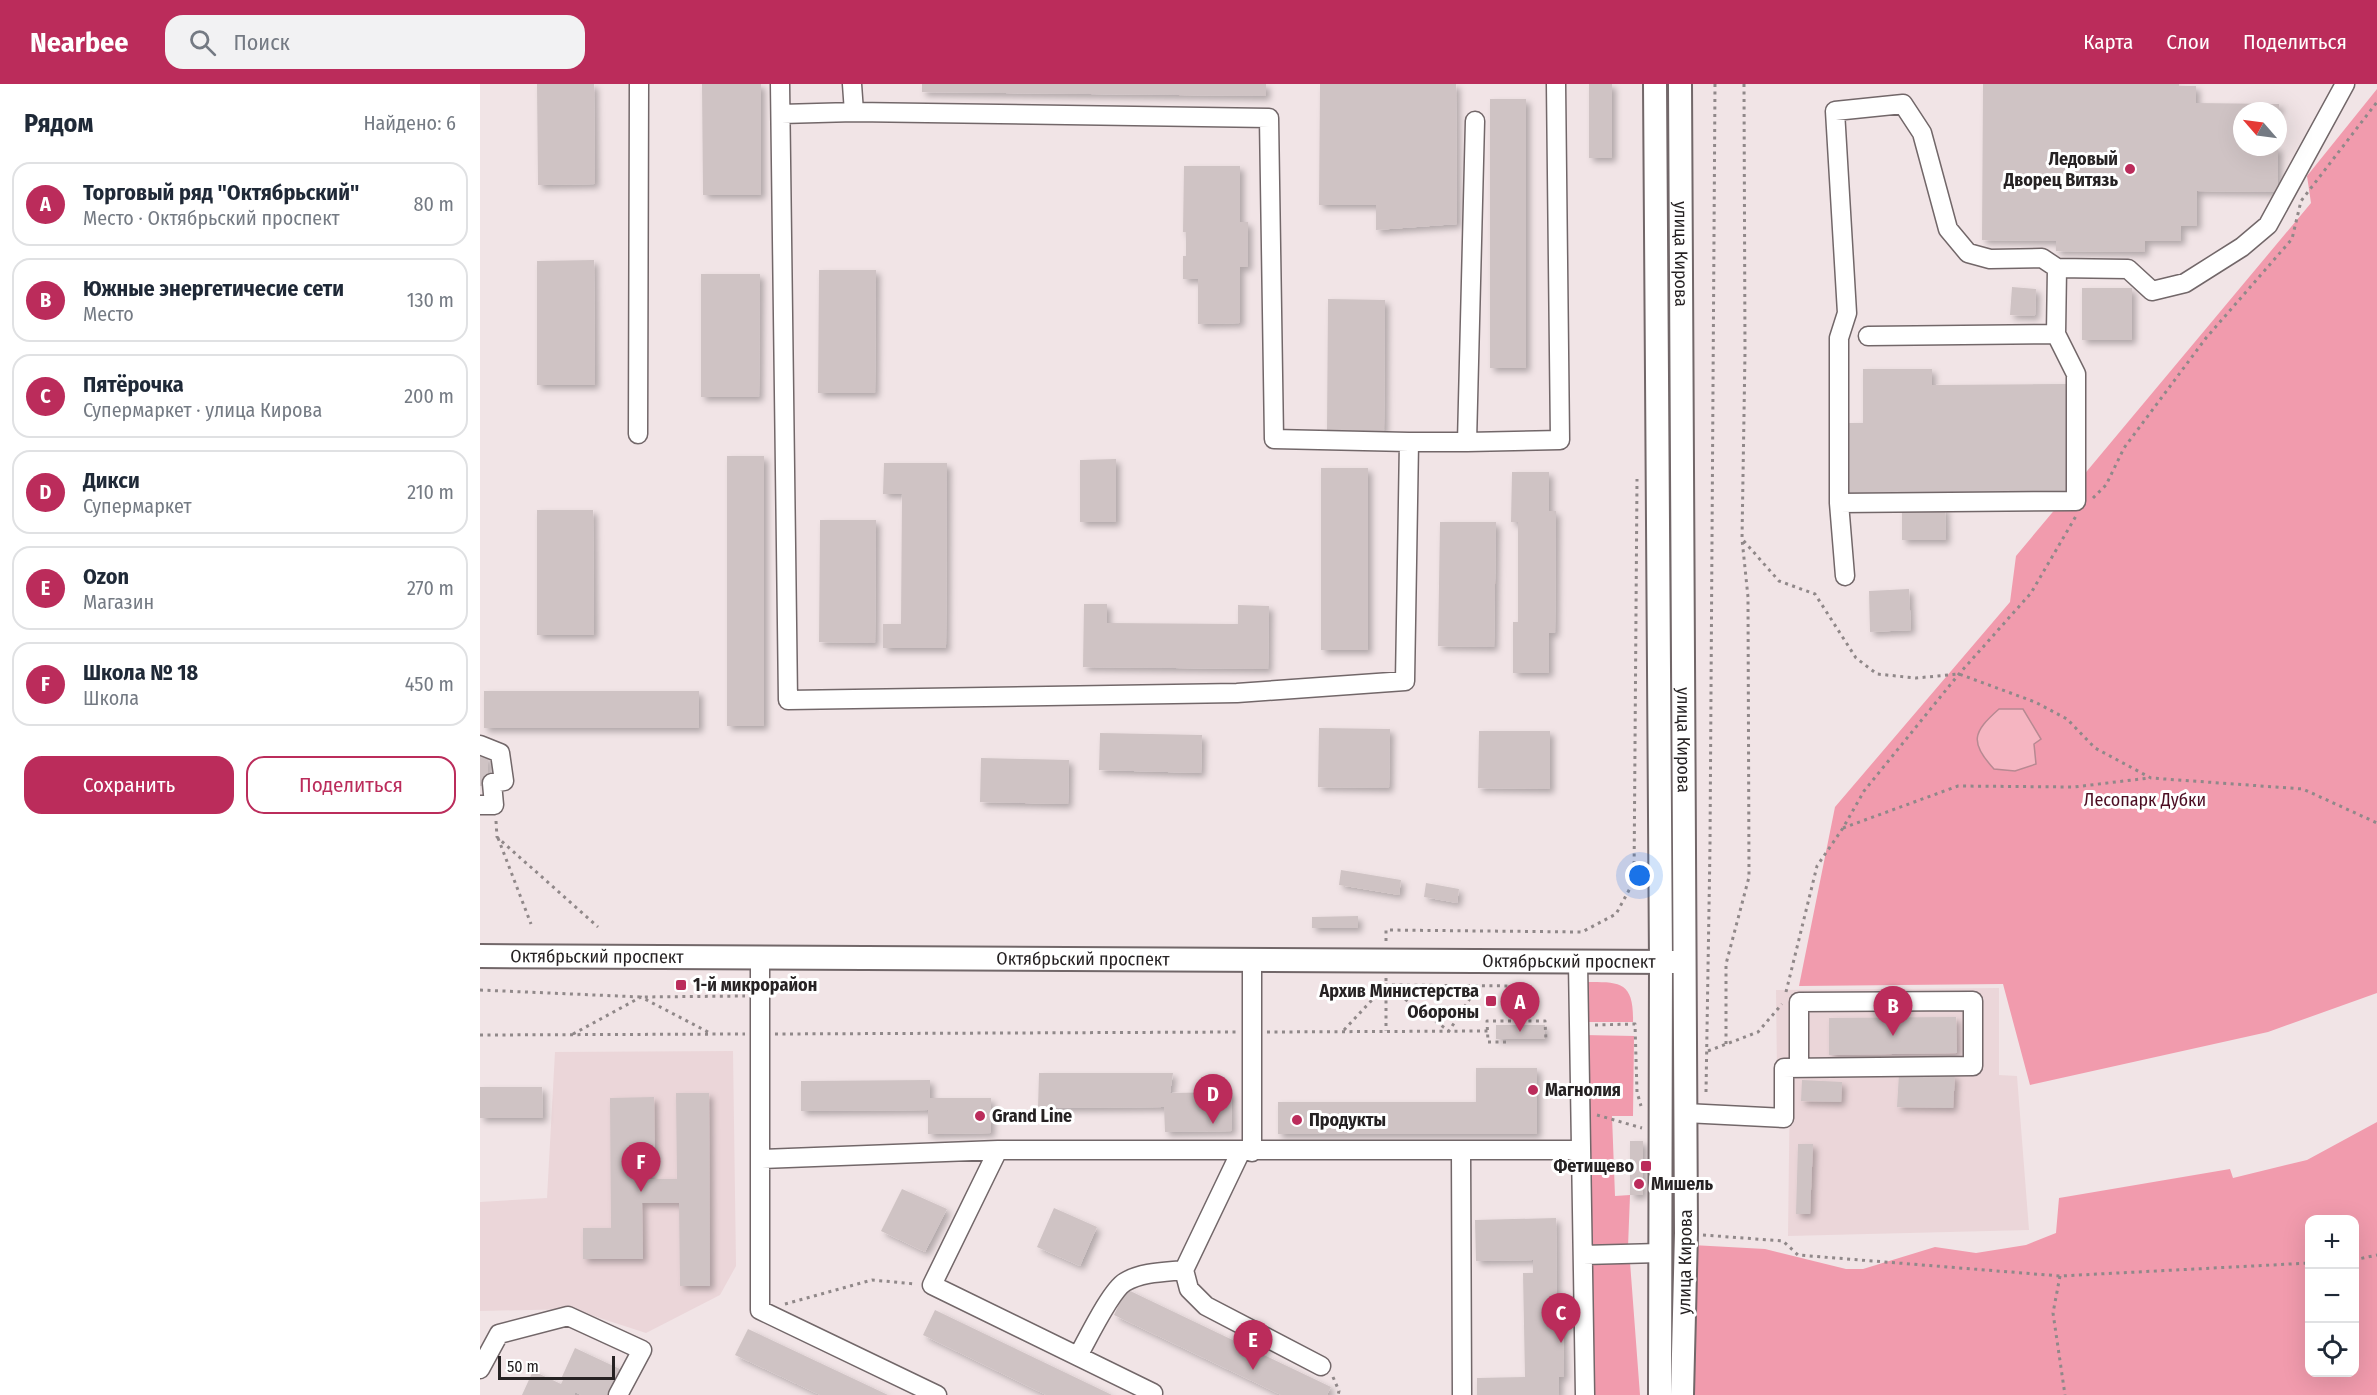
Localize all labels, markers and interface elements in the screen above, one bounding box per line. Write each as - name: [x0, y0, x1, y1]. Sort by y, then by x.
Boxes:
- search box: [165, 15, 585, 69]
- text: Nearbee: [30, 26, 129, 59]
- icon: search: [186, 26, 219, 59]
- text: Поиск: [234, 29, 290, 56]
- text: Карта: [2083, 29, 2133, 55]
- text: Слои: [2166, 29, 2210, 55]
- text: Поделиться: [2243, 29, 2347, 55]
- north arrow: [2233, 102, 2287, 156]
- text: Рядом: [24, 108, 93, 139]
- text: Найдено: 6: [363, 111, 456, 135]
- place label: Ледовый Дворец Витязь: [2003, 148, 2118, 191]
- marker: Ледовый Дворец Витязь: [2123, 162, 2137, 176]
- text: Торговый ряд "Октябрьский": [83, 179, 359, 206]
- text: A: [40, 192, 51, 216]
- text: 80 m: [414, 192, 454, 216]
- street label: улица Кирова: [1670, 201, 1692, 307]
- text: Место · Октябрьский проспект: [83, 206, 340, 230]
- text: Южные энергетичесие сети: [83, 275, 344, 302]
- text: B: [40, 288, 51, 312]
- text: 130 m: [407, 288, 454, 312]
- text: Место: [83, 302, 134, 326]
- text: Пятёрочка: [83, 371, 184, 398]
- text: C: [40, 384, 51, 408]
- text: 200 m: [404, 384, 454, 408]
- text: Супермаркет · улица Кирова: [83, 398, 322, 422]
- text: Дикси: [83, 467, 140, 494]
- text: D: [40, 480, 51, 504]
- text: 210 m: [407, 480, 454, 504]
- text: Супермаркет: [83, 494, 192, 518]
- text: Ozon: [83, 563, 129, 590]
- text: E: [41, 576, 50, 600]
- text: 270 m: [407, 576, 454, 600]
- text: Магазин: [83, 590, 154, 614]
- text: Школа № 18: [83, 659, 198, 686]
- text: F: [41, 672, 50, 696]
- text: 450 m: [405, 672, 454, 696]
- text: Школа: [83, 686, 139, 710]
- street label: улица Кирова: [1672, 687, 1695, 793]
- button: Сохранить: [24, 756, 234, 814]
- button: Поделиться: [246, 756, 456, 814]
- park label: Лесопарк Дубки: [2084, 789, 2206, 811]
- your location: [1625, 861, 1654, 890]
- street label: Октябрьский проспект: [510, 945, 684, 968]
- street label: Октябрьский проспект: [996, 948, 1170, 970]
- street label: Октябрьский проспект: [1482, 950, 1656, 973]
- place label: 1-й микрорайон: [693, 974, 817, 996]
- marker: 1-й микрорайон: [674, 978, 688, 992]
- place label: Архив Министерства Обороны: [1318, 980, 1479, 1023]
- pin: A: [1500, 982, 1540, 1032]
- pin: B: [1874, 986, 1912, 1036]
- marker: Архив Министерства Обороны: [1484, 994, 1498, 1008]
- pin: D: [1194, 1074, 1232, 1124]
- place label: Магнолия: [1545, 1079, 1621, 1101]
- marker: Магнолия: [1526, 1083, 1540, 1097]
- place label: Grand Line: [992, 1105, 1072, 1127]
- marker: Grand Line: [973, 1109, 987, 1123]
- place label: Продукты: [1309, 1109, 1386, 1131]
- marker: Продукты: [1290, 1113, 1304, 1127]
- pin: F: [622, 1142, 660, 1192]
- place label: Фетищево: [1554, 1155, 1634, 1177]
- marker: Фетищево: [1639, 1159, 1653, 1173]
- place label: Мишель: [1651, 1173, 1714, 1195]
- marker: Мишель: [1632, 1177, 1646, 1191]
- street label: улица Кирова: [1673, 1209, 1697, 1315]
- map controls: [2305, 1215, 2359, 1377]
- button: +: [2305, 1215, 2359, 1269]
- button: −: [2305, 1269, 2359, 1323]
- pin: C: [1542, 1294, 1580, 1343]
- pin: E: [1234, 1320, 1272, 1370]
- button: locate: [2305, 1323, 2359, 1377]
- scale bar: [498, 1353, 615, 1380]
- text: 50 m: [507, 1357, 539, 1376]

